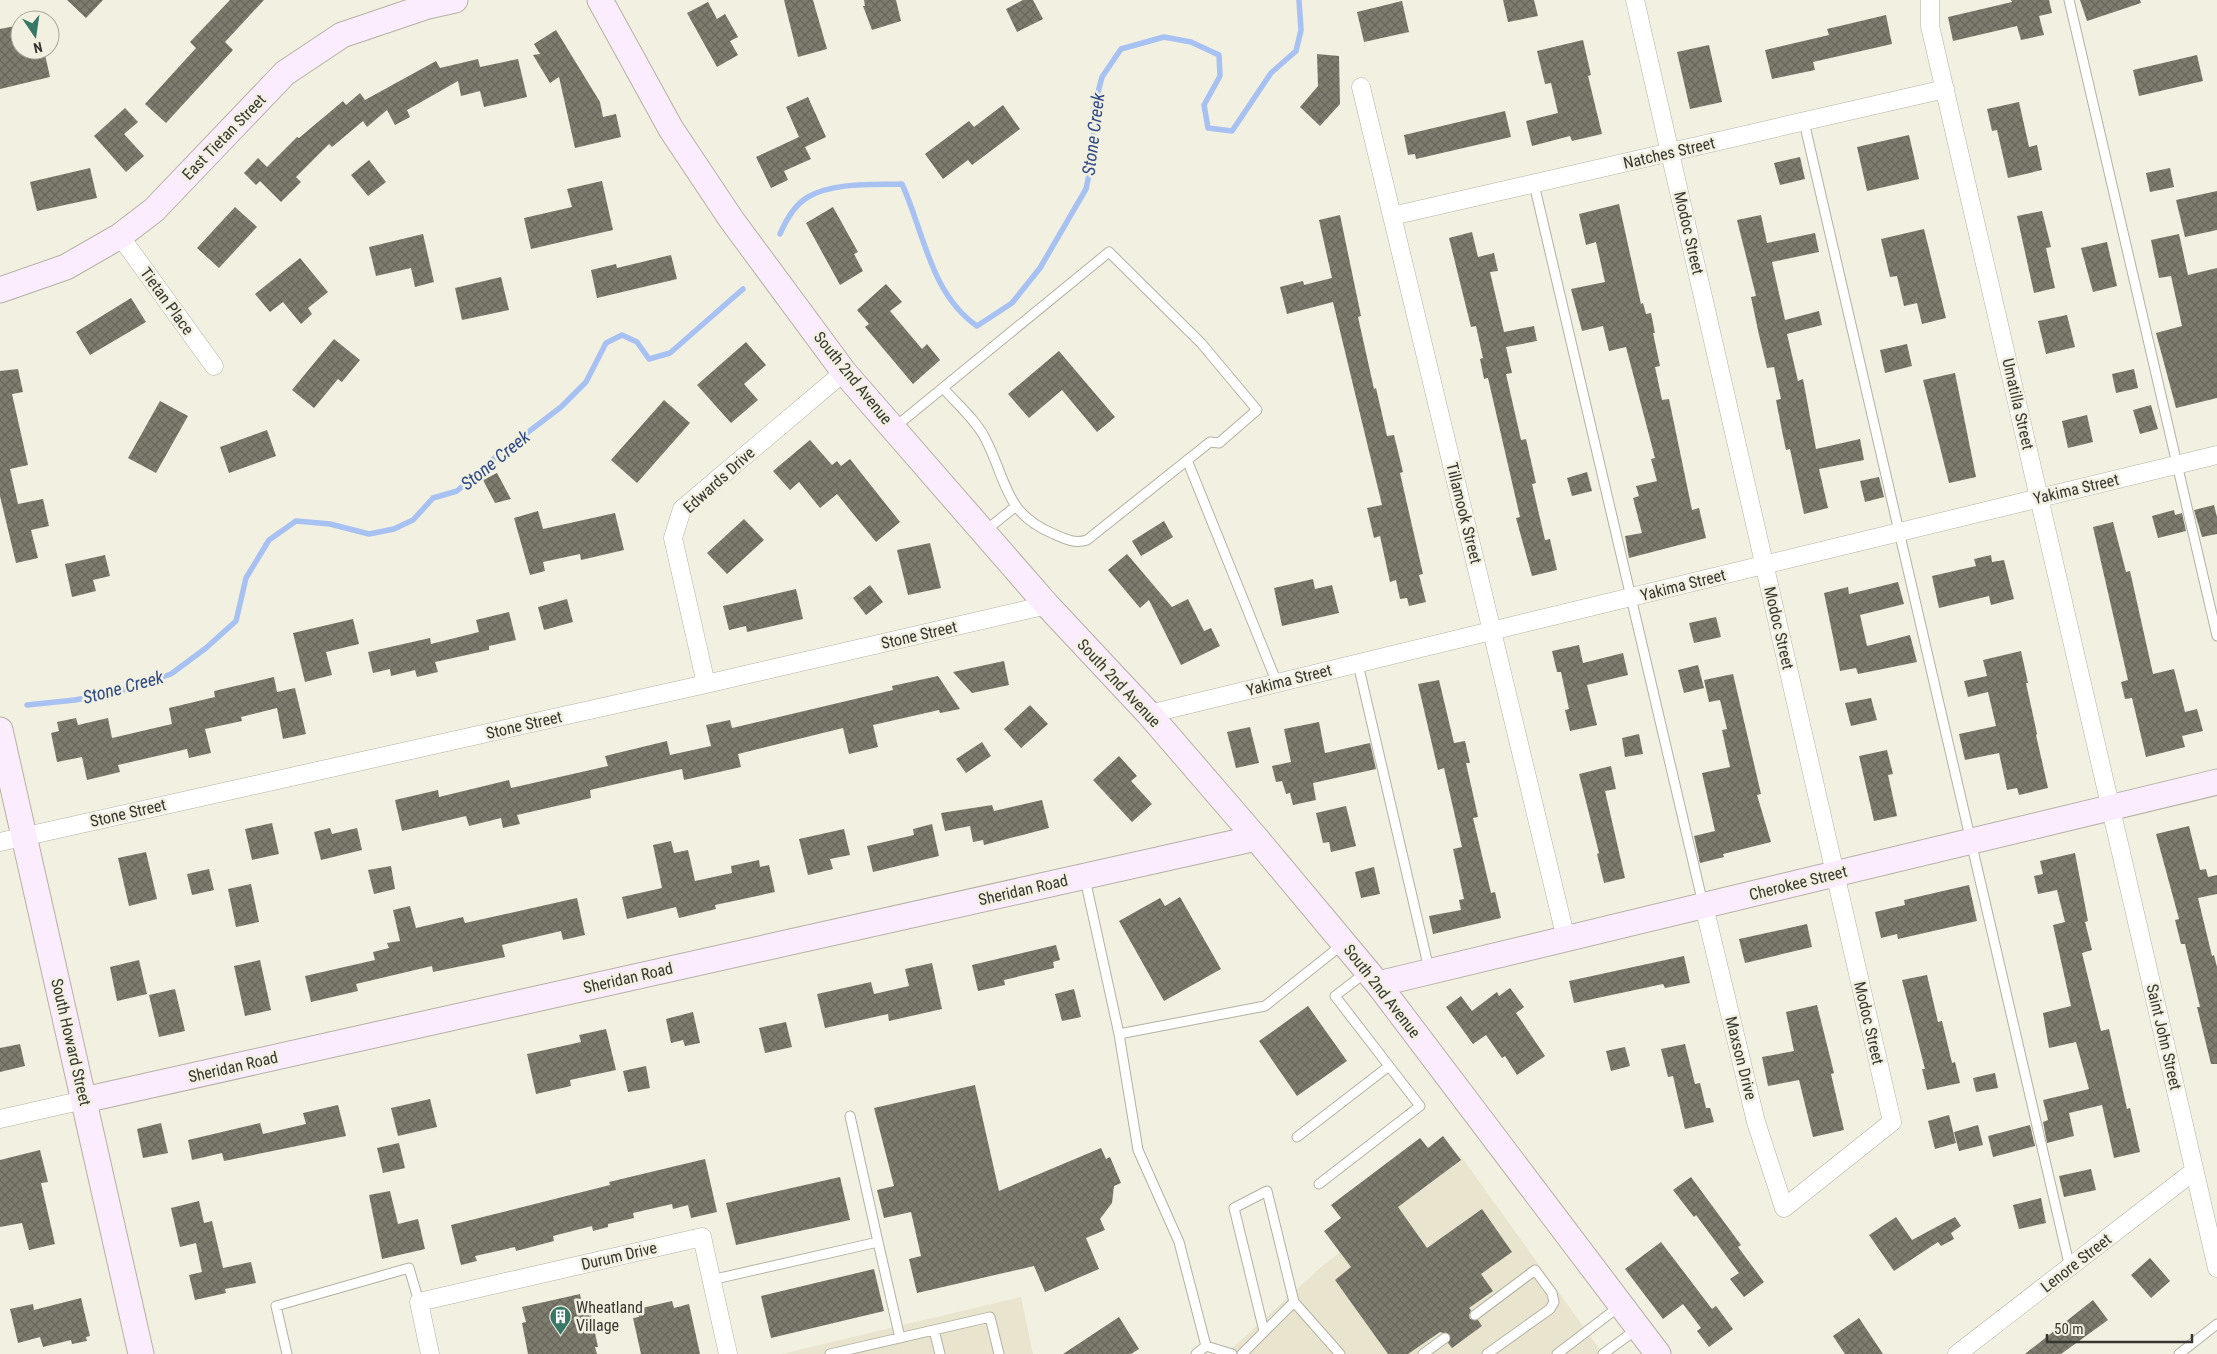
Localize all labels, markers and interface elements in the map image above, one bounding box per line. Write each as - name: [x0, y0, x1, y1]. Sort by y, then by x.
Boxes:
- north arrow: [10, 10, 60, 60]
- text: N: [32, 39, 44, 56]
- street label: East Tietan Street: [178, 90, 270, 184]
- water label: Stone Creek: [1078, 90, 1109, 176]
- street label: Natches Street: [1621, 133, 1717, 173]
- street label: Modoc Street: [1670, 190, 1708, 277]
- street label: Tietan Place: [136, 264, 198, 338]
- street label: South 2nd Avenue: [810, 328, 896, 428]
- street label: Umatilla Street: [1998, 356, 2038, 452]
- water label: Stone Creek: [456, 425, 535, 494]
- street label: Edwards Drive: [679, 443, 759, 517]
- street label: Tillamook Street: [1442, 460, 1486, 566]
- street label: Yakima Street: [2031, 470, 2121, 508]
- street label: Yakima Street: [1638, 565, 1728, 605]
- street label: Modoc Street: [1760, 585, 1798, 672]
- street label: Stone Street: [879, 617, 959, 653]
- street label: South 2nd Avenue: [1073, 635, 1165, 731]
- street label: Yakima Street: [1244, 660, 1334, 700]
- water label: Stone Creek: [80, 666, 167, 708]
- street label: Stone Street: [484, 707, 564, 743]
- street label: Stone Street: [88, 795, 168, 831]
- street label: Cherokee Street: [1747, 862, 1849, 904]
- street label: Sheridan Road: [976, 870, 1070, 910]
- street label: South 2nd Avenue: [1340, 940, 1424, 1042]
- street label: Sheridan Road: [581, 958, 675, 998]
- street label: South Howard Street: [47, 977, 95, 1108]
- street label: Modoc Street: [1850, 980, 1888, 1067]
- street label: Saint John Street: [2143, 982, 2185, 1092]
- street label: Maxson Drive: [1721, 1014, 1761, 1102]
- street label: Sheridan Road: [186, 1047, 280, 1087]
- street label: Lenore Street: [2037, 1229, 2115, 1296]
- street label: Durum Drive: [579, 1238, 659, 1274]
- place label: Wheatland Village: [576, 1298, 643, 1335]
- building icon: Wheatland Village: [548, 1304, 572, 1335]
- scale bar: [2047, 1312, 2192, 1344]
- text: 50 m: [2054, 1320, 2084, 1338]

